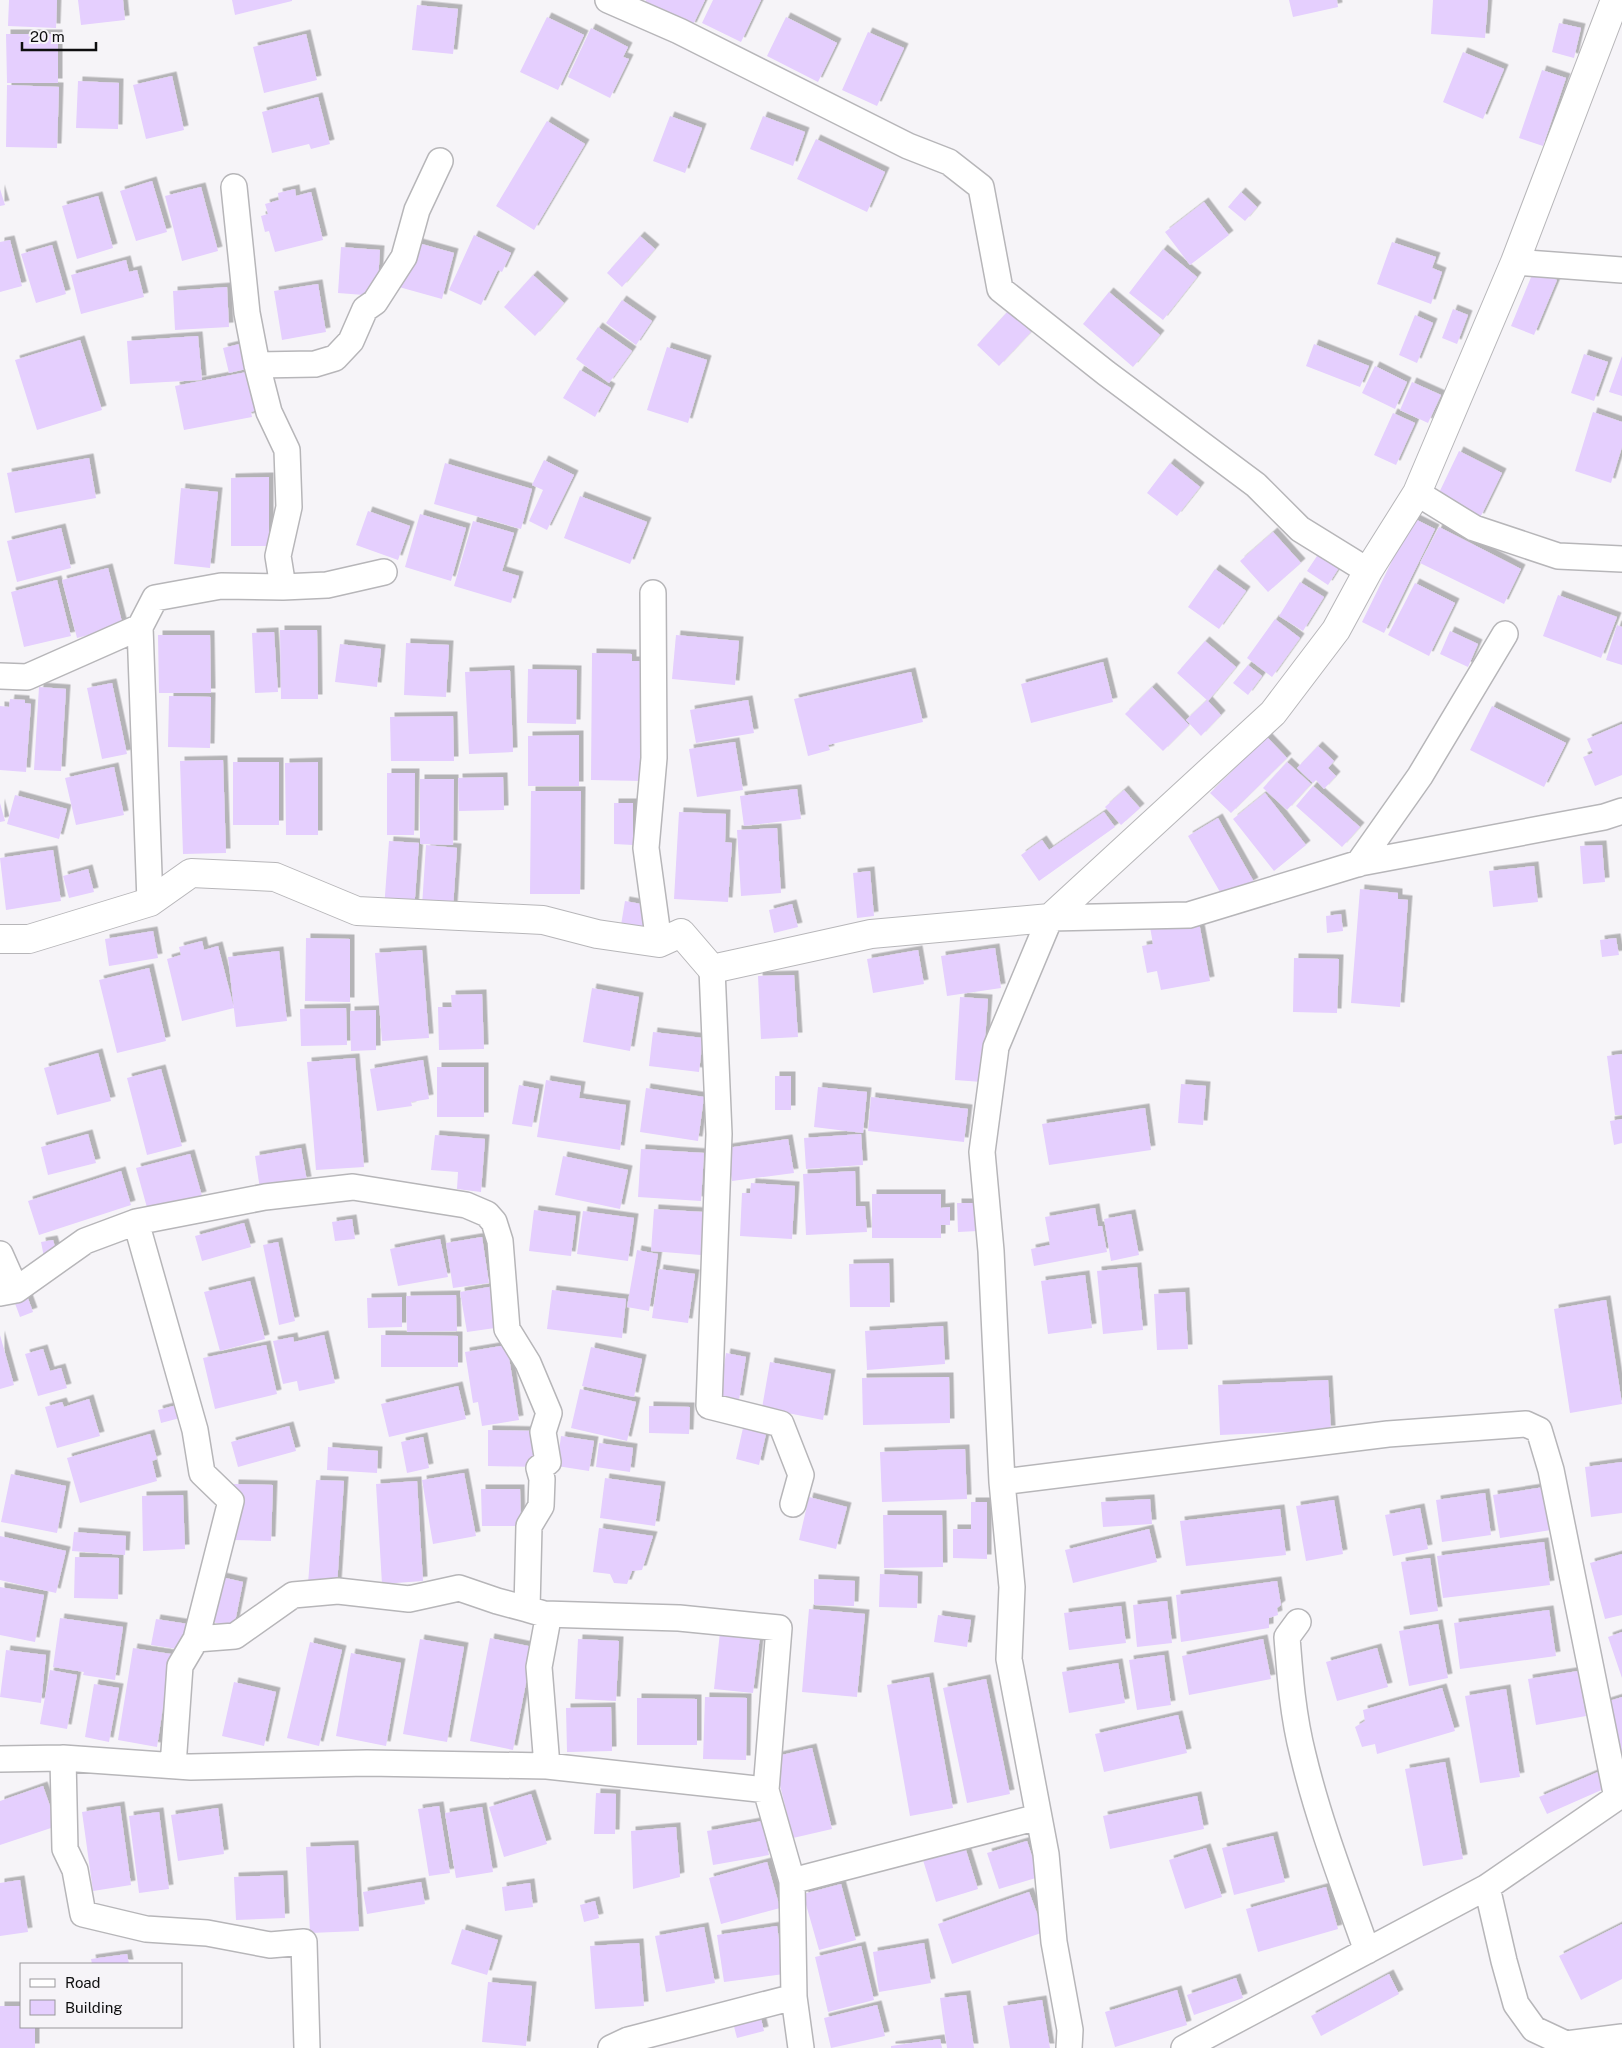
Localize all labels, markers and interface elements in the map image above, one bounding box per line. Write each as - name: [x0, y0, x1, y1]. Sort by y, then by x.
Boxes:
- scale bar: [22, 20, 96, 52]
- text: 20 m: [30, 28, 65, 45]
- legend: [20, 1963, 182, 2028]
- text: Road: [65, 1974, 101, 1991]
- text: Building: [65, 1999, 123, 2016]

